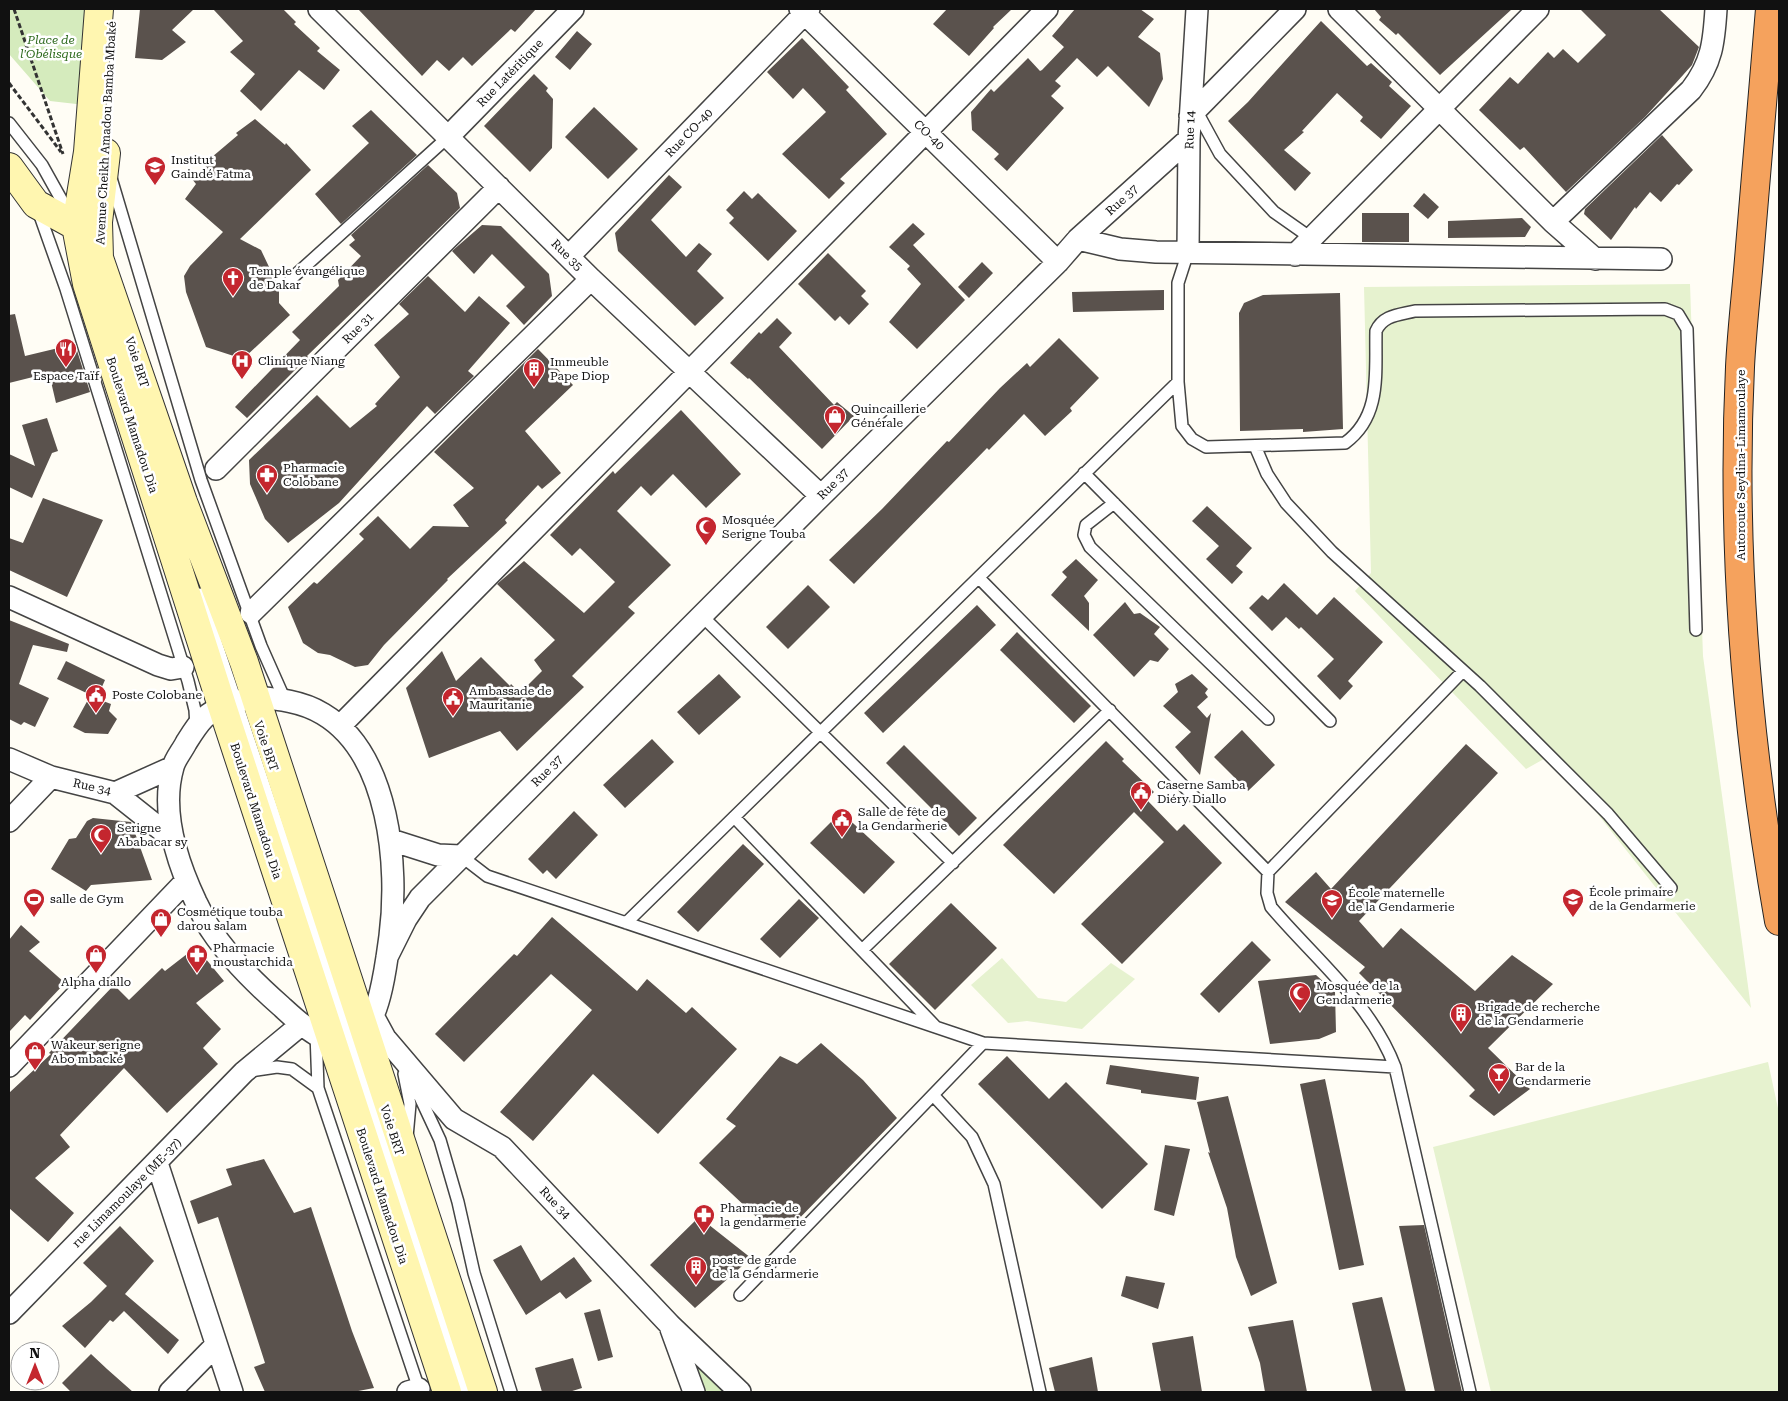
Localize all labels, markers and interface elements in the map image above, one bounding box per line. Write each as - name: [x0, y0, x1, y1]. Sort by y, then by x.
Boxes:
- street label: Avenue Cheikh Amadou Bamba Mbaké: [93, 20, 119, 245]
- park label: Place de l'Obélisque: [20, 33, 82, 61]
- street label: Rue Latéritique: [474, 36, 546, 110]
- street label: Rue CO-40: [662, 106, 716, 160]
- street label: Rue 14: [1182, 110, 1198, 150]
- street label: CO-40: [911, 117, 947, 153]
- place label: Institut Gaindé Fatma: [171, 153, 251, 181]
- school or university icon: Institut Gaindé Fatma: [143, 155, 167, 186]
- street label: Rue 37: [1103, 182, 1141, 218]
- street label: Rue 35: [548, 236, 586, 274]
- place label: Temple évangélique de Dakar: [249, 264, 365, 292]
- church icon: Temple évangélique de Dakar: [221, 266, 245, 297]
- street label: Rue 31: [339, 309, 377, 347]
- street label: Voie BRT: [122, 335, 152, 389]
- restaurant icon: Espace Taïf: [54, 337, 78, 368]
- hospital icon: Clinique Niang: [230, 349, 254, 380]
- place label: Clinique Niang: [258, 354, 345, 368]
- street label: Boulevard Mamadou Dia: [103, 355, 161, 495]
- place label: Immeuble Pape Diop: [550, 355, 610, 383]
- building icon: Immeuble Pape Diop: [522, 357, 546, 388]
- place label: Espace Taïf: [33, 369, 99, 383]
- street label: Autoroute Seydina-Limamoulaye: [1734, 369, 1748, 561]
- place label: Quincaillerie Générale: [851, 402, 926, 430]
- shop icon: Quincaillerie Générale: [823, 404, 847, 435]
- place label: Pharmacie Colobane: [283, 461, 345, 489]
- pharmacy icon: Pharmacie Colobane: [255, 463, 279, 494]
- street label: Rue 37: [814, 465, 852, 503]
- place label: Mosquée Serigne Touba: [722, 513, 806, 541]
- mosque icon: Mosquée Serigne Touba: [694, 515, 718, 546]
- public building icon: Poste Colobane: [84, 683, 108, 714]
- place label: Ambassade de Mauritanie: [469, 684, 552, 712]
- public building icon: Ambassade de Mauritanie: [441, 686, 465, 717]
- place label: Poste Colobane: [112, 688, 202, 702]
- street label: Voie BRT: [251, 719, 281, 773]
- street label: Boulevard Mamadou Dia: [227, 741, 285, 881]
- street label: Rue 37: [528, 752, 566, 790]
- street label: Rue 34: [72, 776, 113, 798]
- place label: Caserne Samba Diéry Diallo: [1157, 778, 1246, 806]
- public building icon: Caserne Samba Diéry Diallo: [1129, 780, 1153, 811]
- place label: Salle de fête de la Gendarmerie: [858, 805, 948, 833]
- public building icon: Salle de fête de la Gendarmerie: [830, 807, 854, 838]
- place label: Serigne Ababacar sy: [117, 821, 188, 849]
- mosque icon: Serigne Ababacar sy: [89, 823, 113, 854]
- place label: École primaire de la Gendarmerie: [1589, 885, 1696, 913]
- place label: École maternelle de la Gendarmerie: [1348, 886, 1455, 914]
- sports icon: salle de Gym: [22, 887, 46, 918]
- school or university icon: École primaire de la Gendarmerie: [1561, 887, 1585, 918]
- school or university icon: École maternelle de la Gendarmerie: [1320, 888, 1344, 919]
- place label: salle de Gym: [50, 892, 124, 906]
- place label: Cosmétique touba darou salam: [177, 905, 283, 933]
- shop icon: Cosmétique touba darou salam: [149, 907, 173, 938]
- place label: Pharmacie moustarchida: [213, 941, 293, 969]
- shop icon: Alpha diallo: [84, 943, 108, 974]
- pharmacy icon: Pharmacie moustarchida: [185, 943, 209, 974]
- place label: Alpha diallo: [61, 975, 131, 989]
- place label: Mosquée de la Gendarmerie: [1316, 979, 1400, 1007]
- mosque icon: Mosquée de la Gendarmerie: [1288, 981, 1312, 1012]
- place label: Brigade de recherche de la Gendarmerie: [1477, 1000, 1600, 1028]
- building icon: Brigade de recherche de la Gendarmerie: [1449, 1002, 1473, 1033]
- place label: Wakeur serigne Abo mbacké: [51, 1038, 141, 1066]
- shop icon: Wakeur serigne Abo mbacké: [23, 1040, 47, 1071]
- place label: Bar de la Gendarmerie: [1515, 1060, 1591, 1088]
- bar icon: Bar de la Gendarmerie: [1487, 1062, 1511, 1093]
- street label: Voie BRT: [377, 1103, 407, 1157]
- street label: Boulevard Mamadou Dia: [353, 1126, 411, 1266]
- street label: rue Limamoulaye (ME-37): [70, 1135, 185, 1250]
- street label: Rue 34: [537, 1184, 573, 1222]
- place label: Pharmacie de la gendarmerie: [720, 1201, 807, 1229]
- pharmacy icon: Pharmacie de la gendarmerie: [692, 1203, 716, 1234]
- place label: poste de garde de la Gendarmerie: [712, 1253, 819, 1281]
- building icon: poste de garde de la Gendarmerie: [684, 1255, 708, 1286]
- north arrow: [10, 1341, 60, 1391]
- text: N: [30, 1345, 41, 1361]

